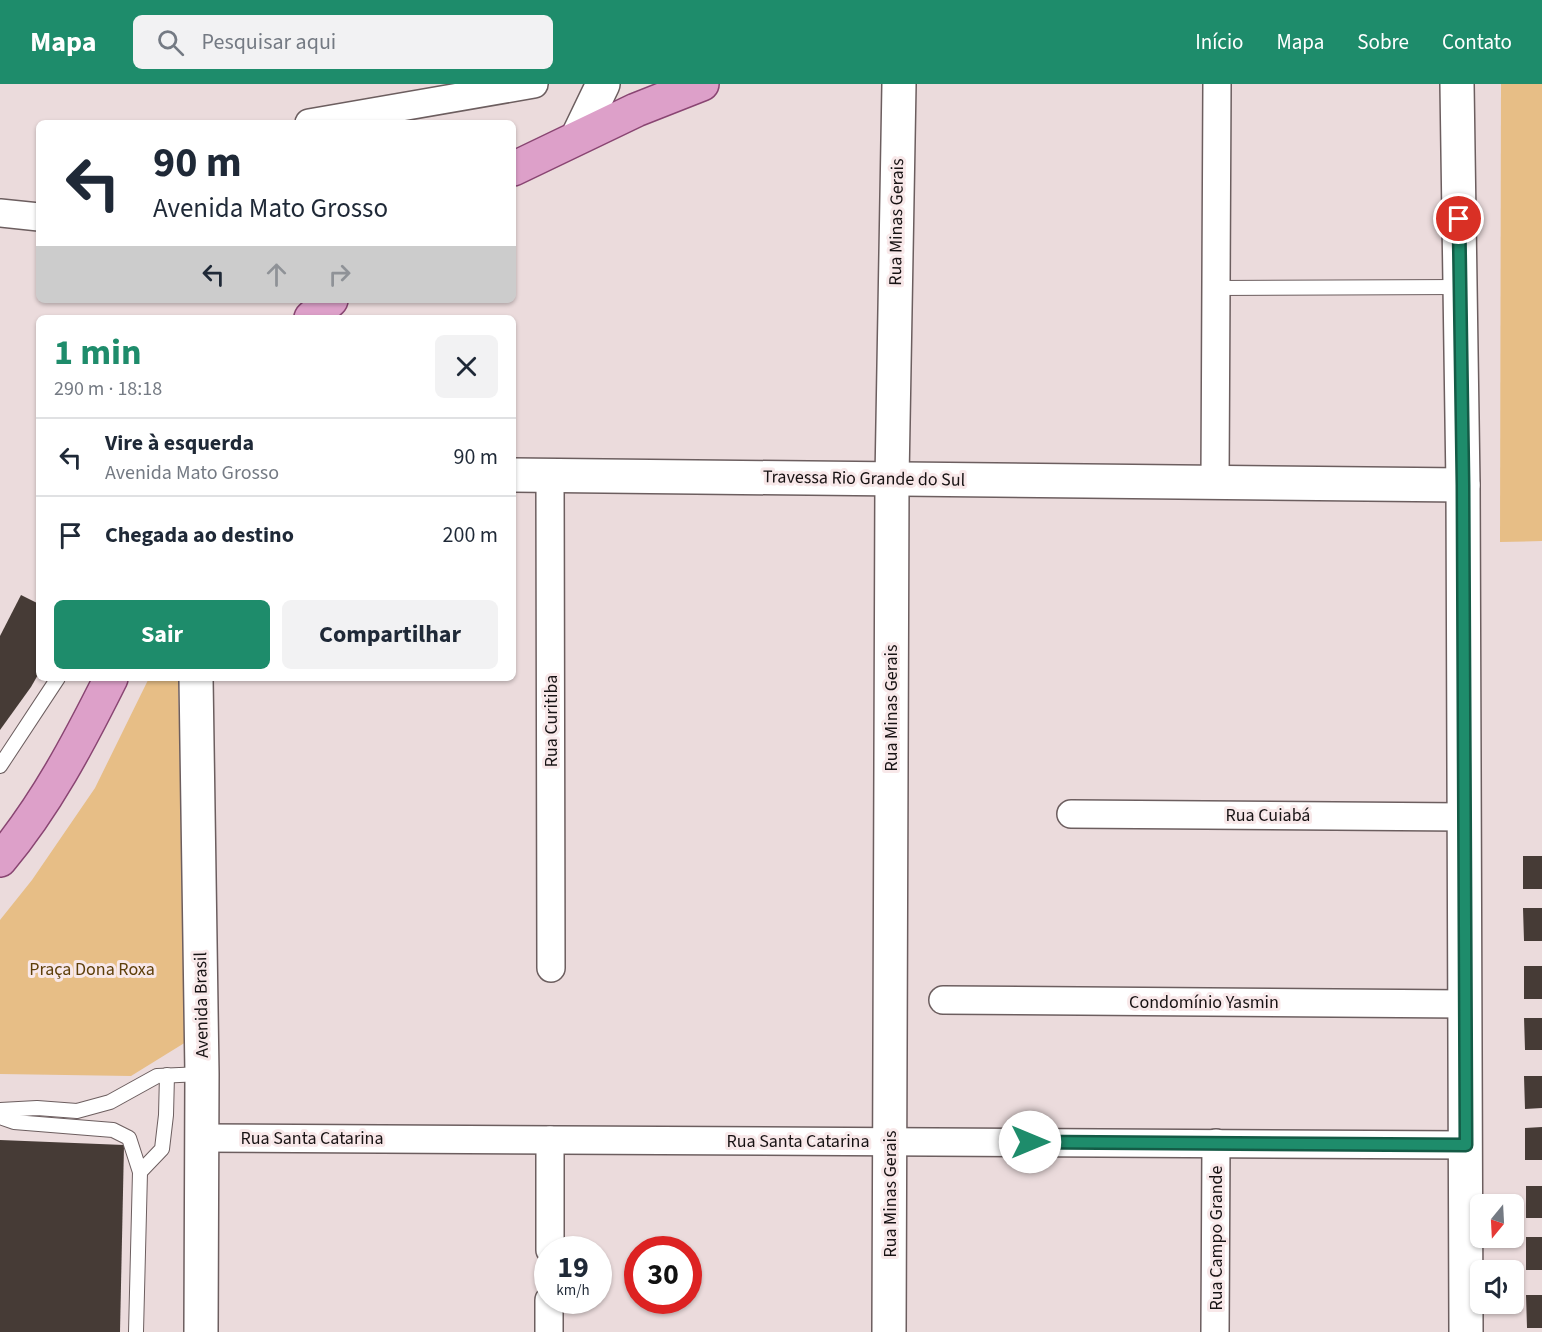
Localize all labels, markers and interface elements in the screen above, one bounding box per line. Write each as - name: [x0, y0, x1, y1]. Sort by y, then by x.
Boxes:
- search box: [133, 15, 553, 69]
- text: Mapa: [30, 22, 97, 62]
- icon: search: [154, 26, 187, 59]
- text: Pesquisar aqui: [202, 26, 336, 58]
- text: Início: [1195, 27, 1243, 57]
- text: Mapa: [1276, 27, 1324, 57]
- text: Sobre: [1357, 27, 1409, 57]
- text: Contato: [1442, 27, 1512, 57]
- text: 90 m: [153, 133, 242, 193]
- icon: left: [54, 144, 132, 222]
- street label: Rua Minas Gerais: [883, 158, 910, 286]
- text: Avenida Mato Grosso: [153, 189, 388, 228]
- pin: [1433, 193, 1484, 244]
- icon: arrive: [1442, 202, 1475, 235]
- icon: left: [197, 258, 230, 291]
- icon: ahead: [260, 258, 293, 291]
- icon: right: [323, 258, 356, 291]
- text: 1 min: [54, 327, 142, 378]
- button: close: [435, 335, 498, 398]
- text: 290 m · 18:18: [54, 375, 162, 403]
- text: Vire à esquerda: [105, 427, 254, 459]
- icon: left: [54, 441, 87, 474]
- text: 90 m: [453, 441, 498, 473]
- text: Avenida Mato Grosso: [105, 459, 279, 487]
- street label: Travessa Rio Grande do Sul: [763, 464, 965, 493]
- icon: arrive: [54, 519, 87, 552]
- text: Chegada ao destino: [105, 519, 294, 551]
- text: 200 m: [443, 519, 498, 551]
- button: Sair: [54, 600, 270, 669]
- button: Compartilhar: [282, 600, 498, 669]
- street label: Rua Minas Gerais: [879, 644, 904, 772]
- street label: Rua Curitiba: [539, 675, 564, 767]
- street label: Rua Cuiabá: [1226, 803, 1310, 828]
- street label: Avenida Brasil: [188, 952, 215, 1058]
- park label: Praça Dona Roxa: [29, 957, 155, 982]
- street label: Condomínio Yasmin: [1129, 990, 1279, 1015]
- position arrow: [998, 1110, 1062, 1174]
- street label: Rua Santa Catarina: [240, 1126, 384, 1151]
- street label: Rua Santa Catarina: [726, 1129, 870, 1154]
- street label: Rua Minas Gerais: [878, 1130, 903, 1258]
- street label: Rua Campo Grande: [1204, 1165, 1229, 1311]
- north arrow: [1470, 1194, 1524, 1248]
- map controls: [1470, 1194, 1524, 1314]
- speed limit sign: 30: [624, 1236, 702, 1314]
- text: 19: [557, 1246, 589, 1289]
- button: sound: [1470, 1260, 1524, 1314]
- text: km/h: [556, 1280, 590, 1301]

